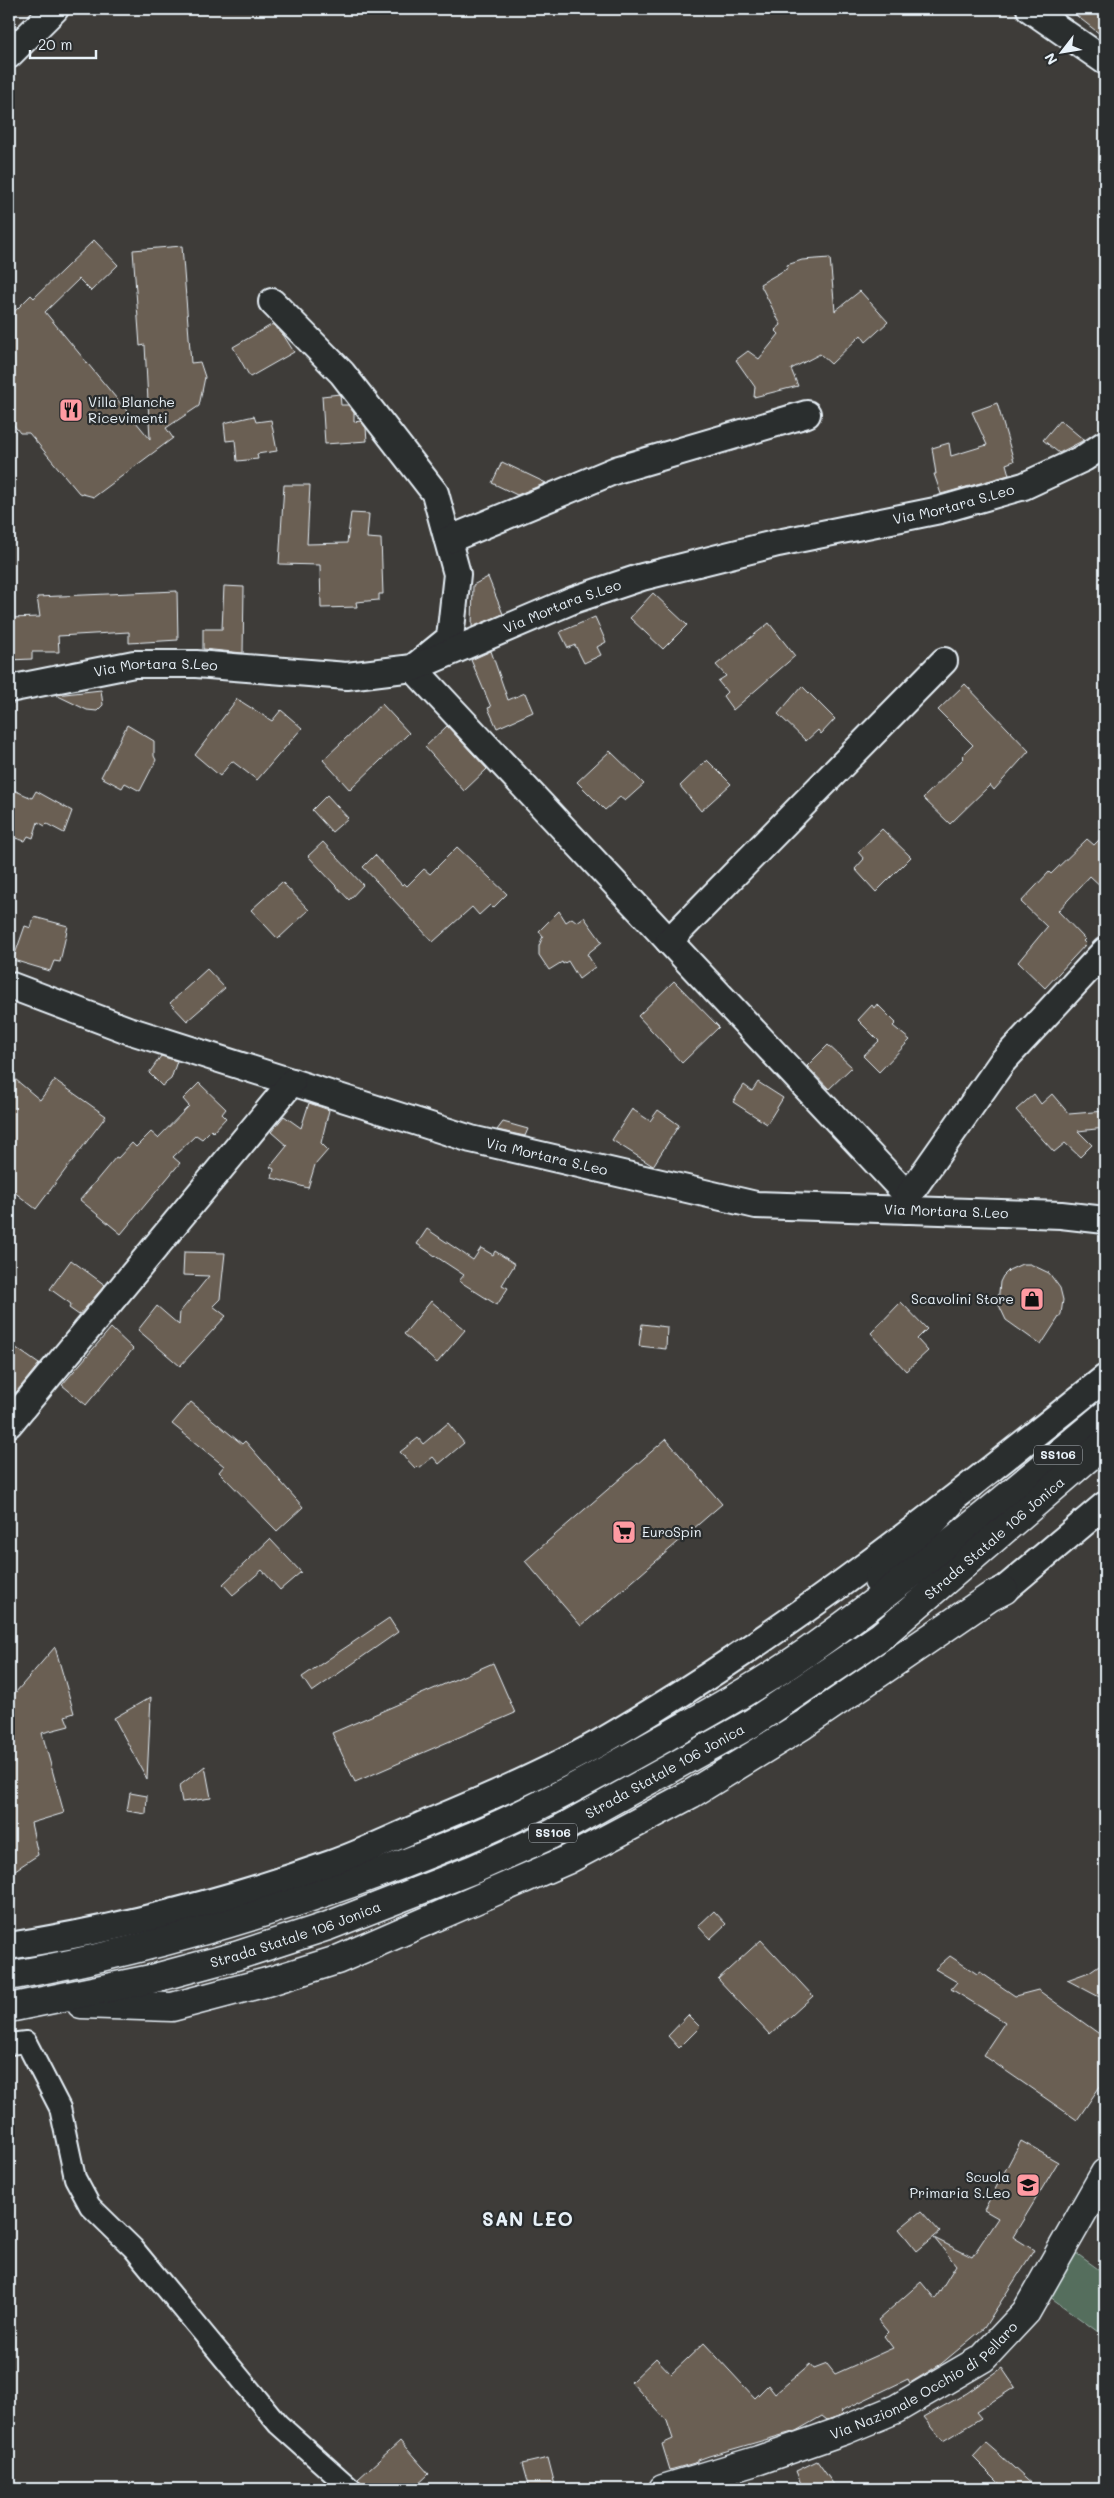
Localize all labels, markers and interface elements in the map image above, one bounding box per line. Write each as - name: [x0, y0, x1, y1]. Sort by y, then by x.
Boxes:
- scale bar: [30, 28, 96, 60]
- north arrow: [1036, 28, 1086, 78]
- text: 20 m: [38, 34, 72, 54]
- text: N: [1040, 49, 1061, 68]
- place label: Villa Blanche Ricevimenti: [88, 392, 175, 427]
- restaurant icon: Villa Blanche Ricevimenti: [58, 397, 84, 423]
- street label: Via Mortara S.Leo: [891, 479, 1016, 528]
- street label: Via Mortara S.Leo: [500, 575, 623, 637]
- street label: Via Mortara S.Leo: [92, 654, 219, 681]
- street label: Via Mortara S.Leo: [484, 1133, 610, 1179]
- street label: Via Mortara S.Leo: [884, 1199, 1009, 1222]
- shop icon: Scavolini Store: [1019, 1286, 1045, 1312]
- place label: Scavolini Store: [911, 1289, 1014, 1308]
- road number: SS106: [1034, 1446, 1082, 1464]
- street label: Strada Statale 106 Jonica: [920, 1472, 1068, 1604]
- supermarket icon: EuroSpin: [611, 1519, 637, 1545]
- place label: EuroSpin: [642, 1522, 702, 1541]
- street label: Strada Statale 106 Jonica: [582, 1719, 748, 1823]
- road number: SS106: [529, 1824, 577, 1842]
- street label: Strada Statale 106 Jonica: [208, 1896, 383, 1972]
- place label: Scuola Primaria S.Leo: [909, 2167, 1010, 2202]
- school or university icon: Scuola Primaria S.Leo: [1015, 2172, 1041, 2198]
- district label: SAN LEO: [482, 2206, 574, 2231]
- street label: Via Nazionale Occhio di Pellaro: [827, 2317, 1021, 2444]

